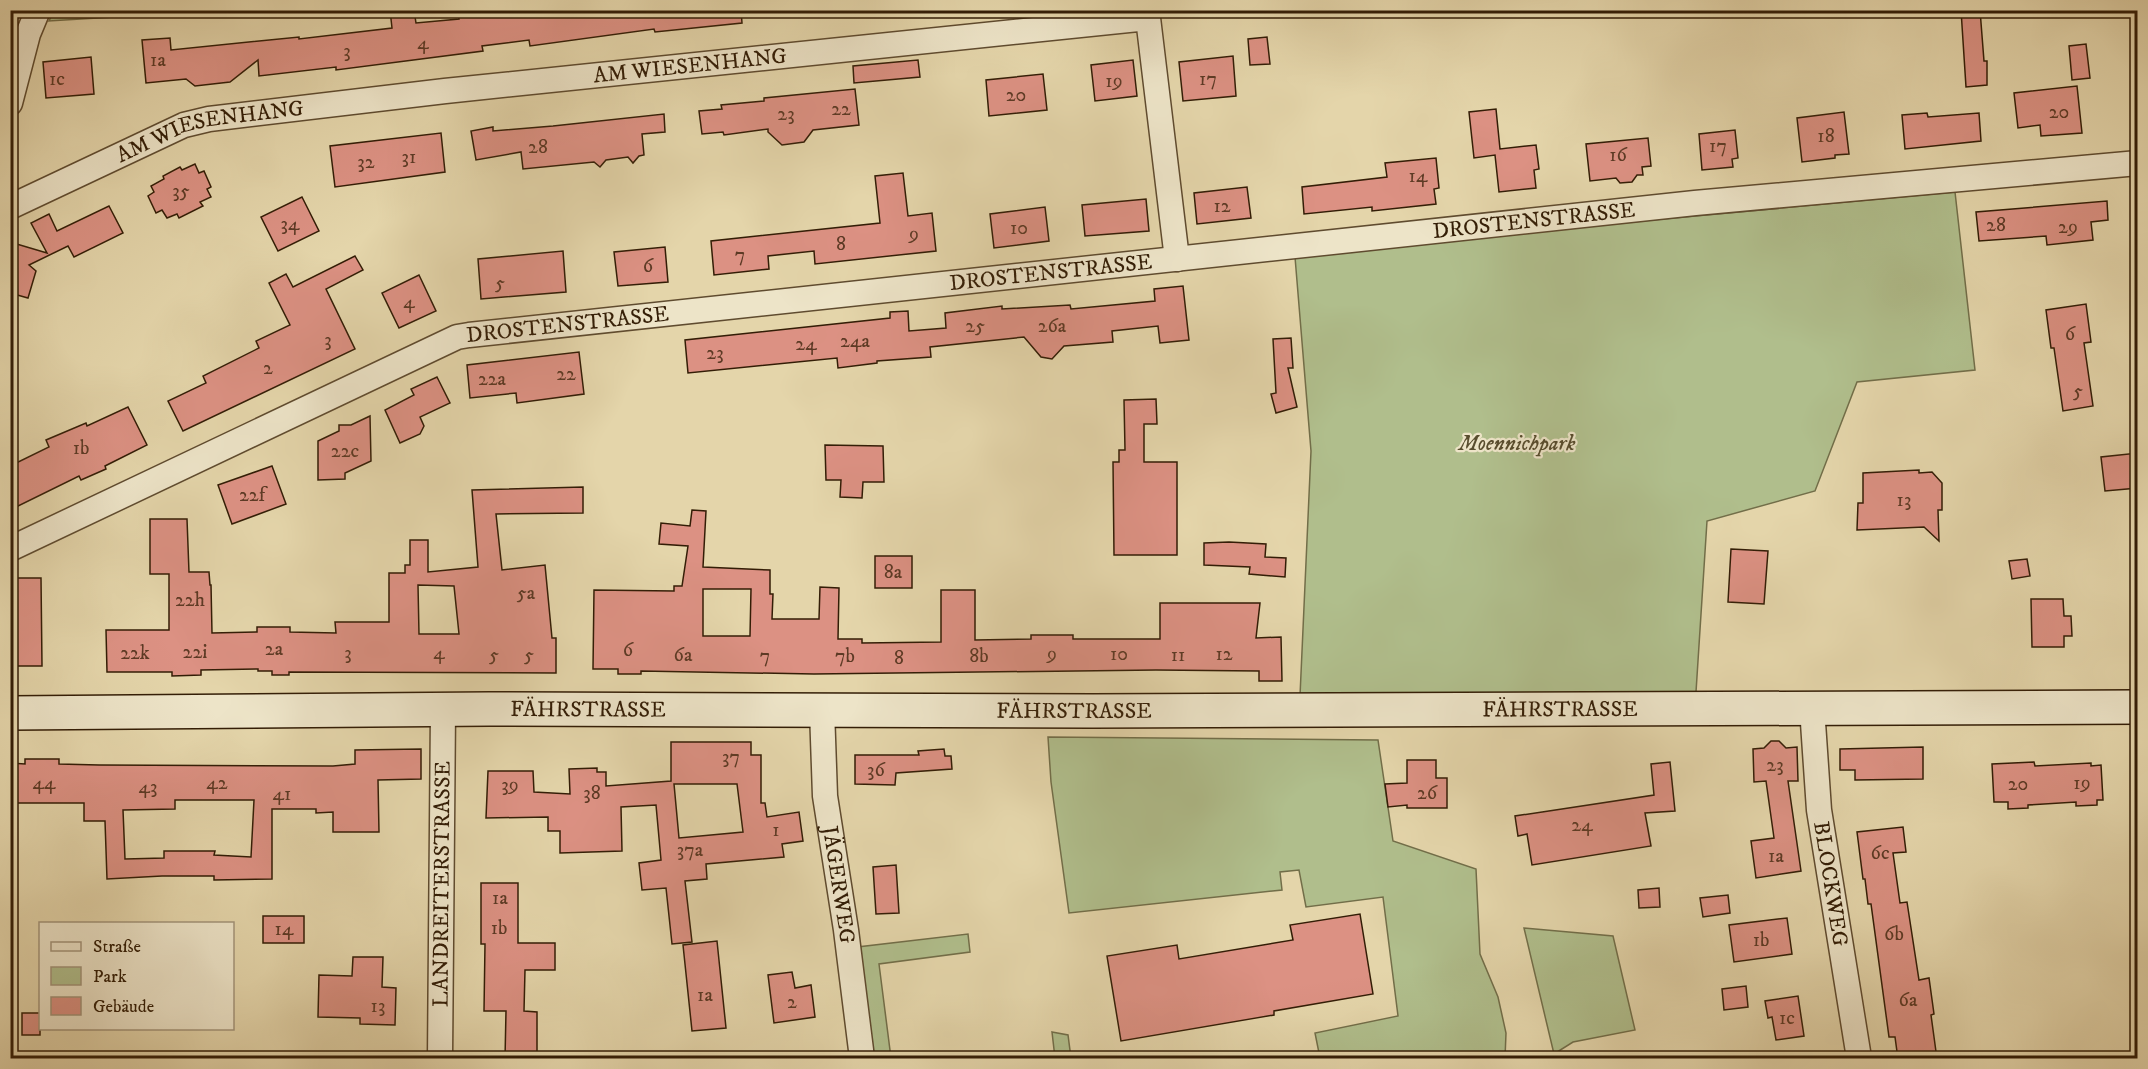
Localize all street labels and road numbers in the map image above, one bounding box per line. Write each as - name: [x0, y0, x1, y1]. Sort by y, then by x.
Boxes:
- street label: AM WIESENHANG: [592, 42, 788, 89]
- street label: AM WIESENHANG: [112, 94, 305, 169]
- street label: DROSTENSTRASSE: [1431, 196, 1637, 245]
- street label: DROSTENSTRASSE: [948, 248, 1153, 297]
- street label: DROSTENSTRASSE: [465, 300, 670, 349]
- street label: FÄHRSTRASSE: [1482, 695, 1638, 723]
- street label: FÄHRSTRASSE: [510, 696, 666, 723]
- street label: FÄHRSTRASSE: [996, 697, 1152, 725]
- street label: LANDREITERSTRASSE: [427, 761, 456, 1007]
- street label: BLOCKWEG: [1808, 819, 1854, 948]
- street label: JÄGERWEG: [816, 822, 861, 945]

